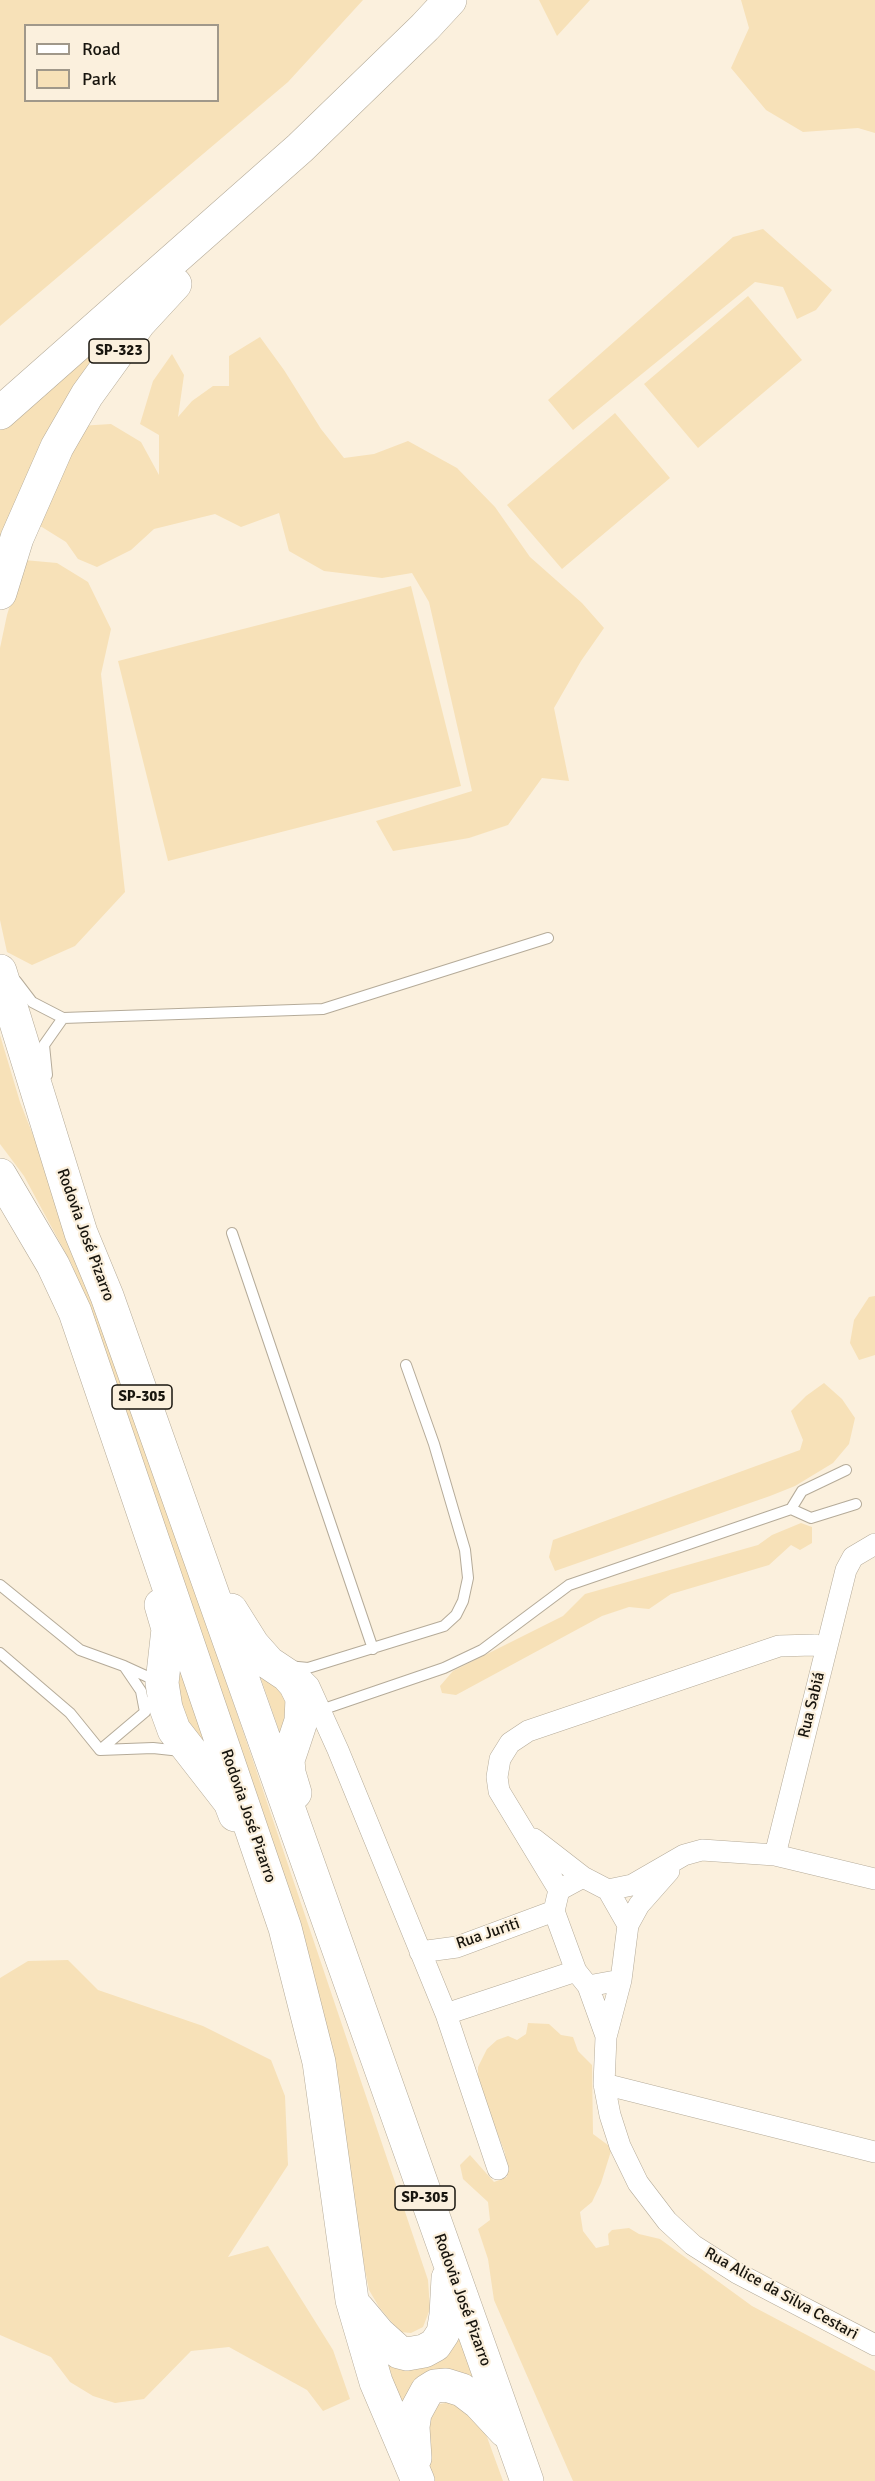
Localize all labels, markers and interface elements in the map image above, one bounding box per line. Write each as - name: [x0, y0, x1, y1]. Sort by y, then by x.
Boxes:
- legend: [24, 24, 219, 102]
- text: Road: [82, 38, 121, 60]
- text: Park: [82, 68, 117, 90]
- road number: SP-323: [89, 339, 149, 363]
- street label: Rodovia José Pizarro: [52, 1166, 118, 1304]
- road number: SP-305: [112, 1385, 172, 1409]
- street label: Rua Sabiá: [795, 1670, 829, 1740]
- street label: Rodovia José Pizarro: [216, 1747, 280, 1885]
- street label: Rua Juriti: [454, 1914, 522, 1954]
- road number: SP-305: [395, 2186, 455, 2210]
- street label: Rodovia José Pizarro: [429, 2231, 495, 2369]
- street label: Rua Alice da Silva Cestari: [701, 2244, 861, 2344]

